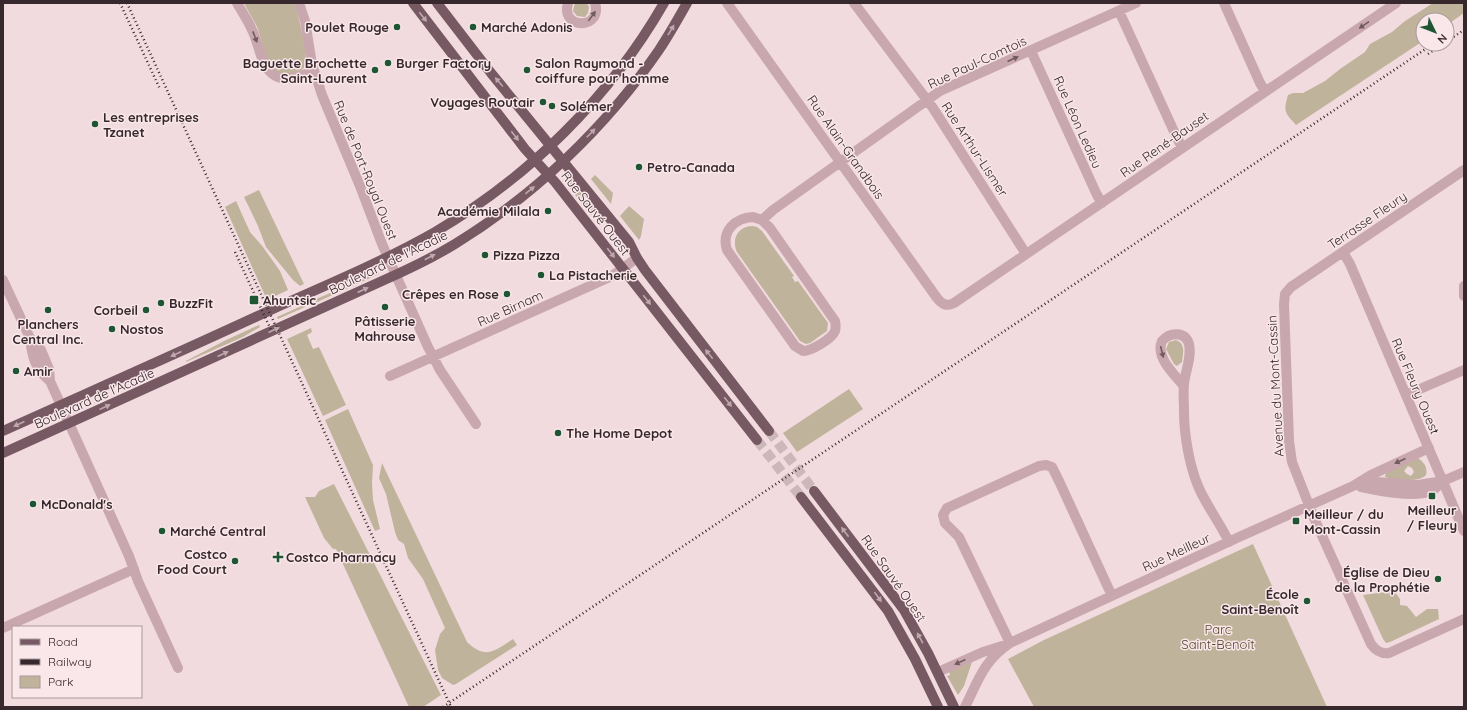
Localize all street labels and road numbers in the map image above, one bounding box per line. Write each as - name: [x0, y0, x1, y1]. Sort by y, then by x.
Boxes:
- street label: Rue Paul-Comtois: [925, 32, 1029, 92]
- street label: Rue Léon Ledieu: [1050, 73, 1106, 171]
- street label: Rue Alain-Grandbois: [804, 92, 888, 202]
- street label: Rue de Port-Royal Ouest: [331, 98, 401, 242]
- street label: Rue Arthur-Lismer: [938, 99, 1012, 199]
- street label: Rue René-Bauset: [1117, 108, 1211, 180]
- street label: Rue Sauvé Ouest: [558, 168, 634, 258]
- street label: Terrasse Fleury: [1324, 188, 1410, 252]
- street label: Boulevard de l'Acadie: [326, 226, 450, 298]
- street label: Rue Birnam: [475, 286, 545, 330]
- street label: Avenue du Mont-Cassin: [1263, 315, 1287, 457]
- street label: Rue Fleury Ouest: [1389, 335, 1443, 437]
- street label: Boulevard de l'Acadie: [31, 364, 157, 432]
- street label: Rue Meilleur: [1139, 529, 1213, 575]
- street label: Rue Sauvé Ouest: [858, 532, 930, 624]

